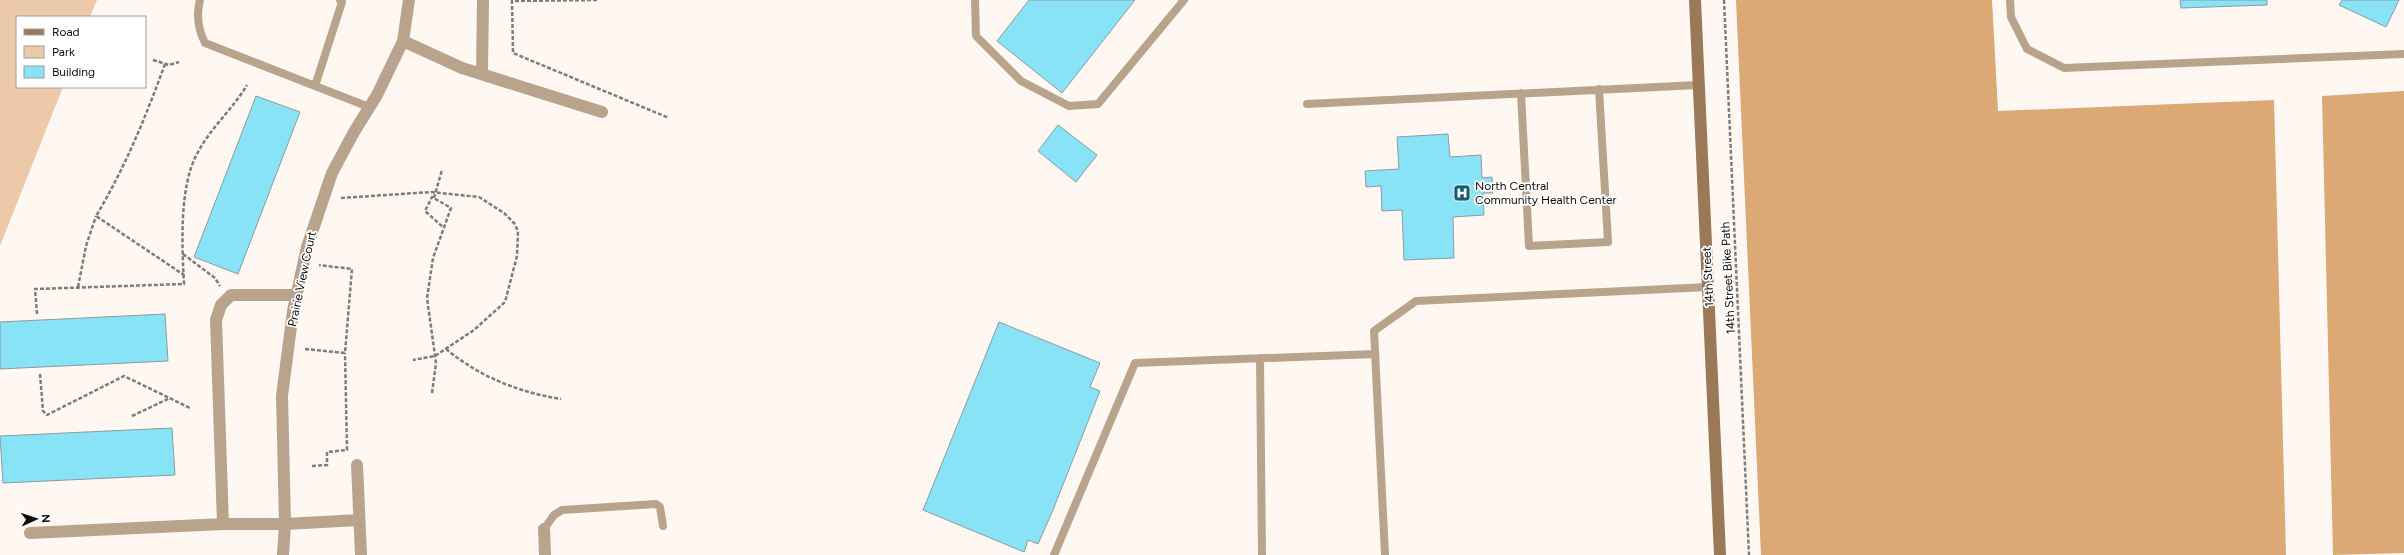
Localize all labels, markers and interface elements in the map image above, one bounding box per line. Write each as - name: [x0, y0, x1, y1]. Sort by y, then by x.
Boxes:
- legend: [16, 16, 146, 88]
- text: Road: [52, 25, 80, 39]
- text: Park: [52, 45, 75, 59]
- text: Building: [52, 65, 95, 79]
- place label: North Central Community Health Center: [1475, 179, 1617, 207]
- hospital icon: North Central Community Health Center: [1452, 183, 1472, 203]
- street label: 14th Street Bike Path: [1718, 221, 1738, 335]
- street label: Prairie View Court: [285, 230, 319, 328]
- street label: 14th Street: [1699, 246, 1717, 307]
- north arrow: [16, 499, 56, 539]
- text: N: [39, 514, 52, 523]

